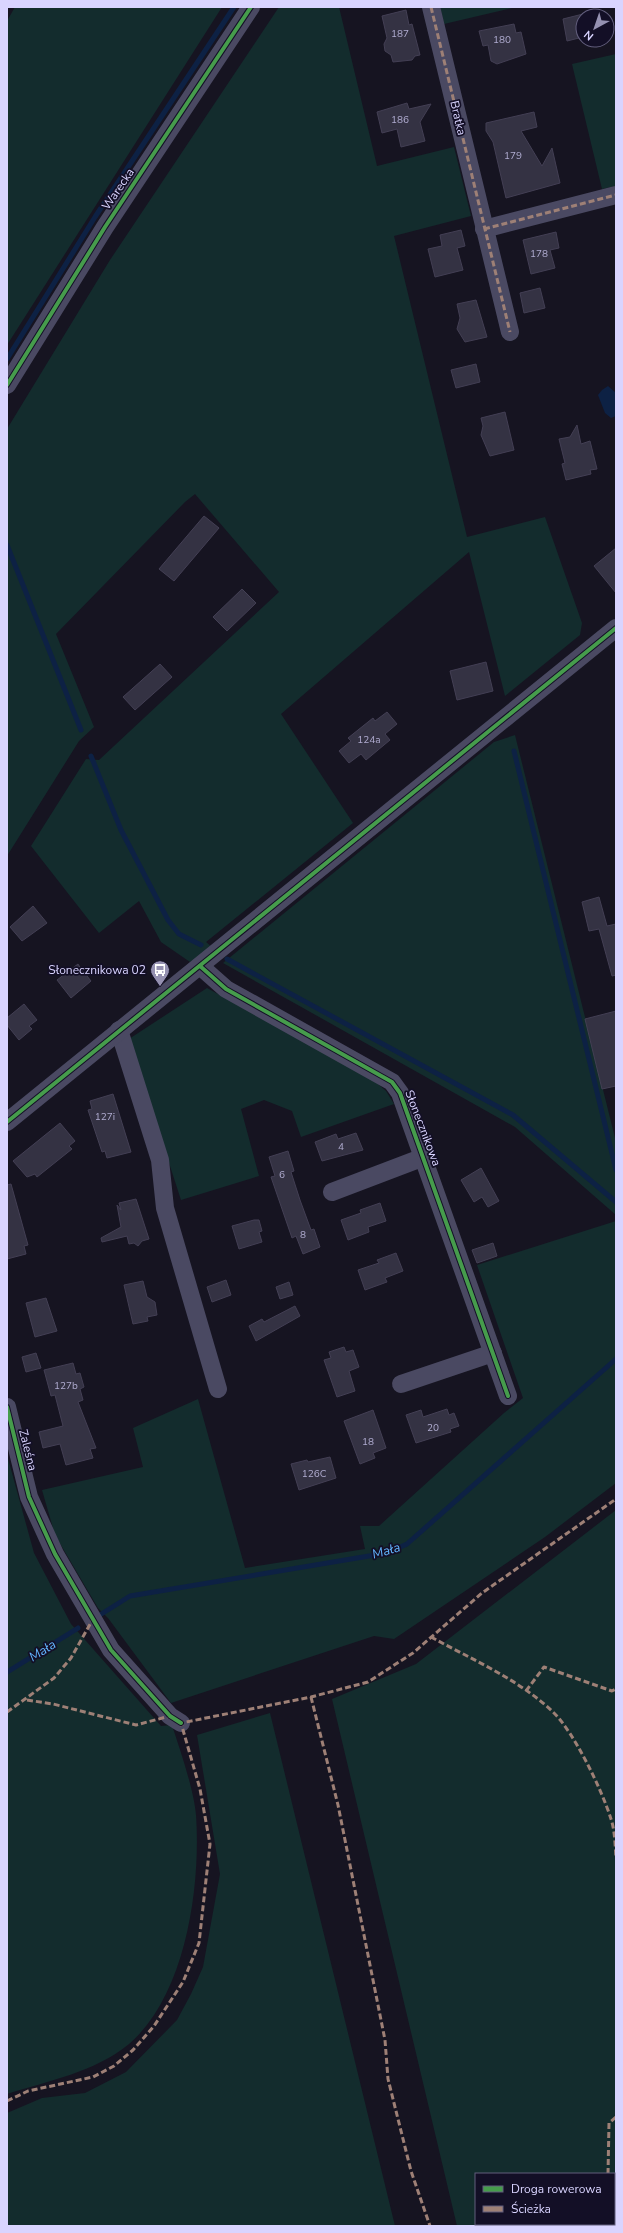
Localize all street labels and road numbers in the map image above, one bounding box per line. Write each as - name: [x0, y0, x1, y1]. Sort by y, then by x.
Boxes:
- street label: Bratka: [446, 99, 470, 137]
- street label: Warecka: [98, 165, 138, 213]
- street label: Słonecznikowa: [401, 1088, 445, 1168]
- street label: Zaleśna: [15, 1428, 41, 1472]

